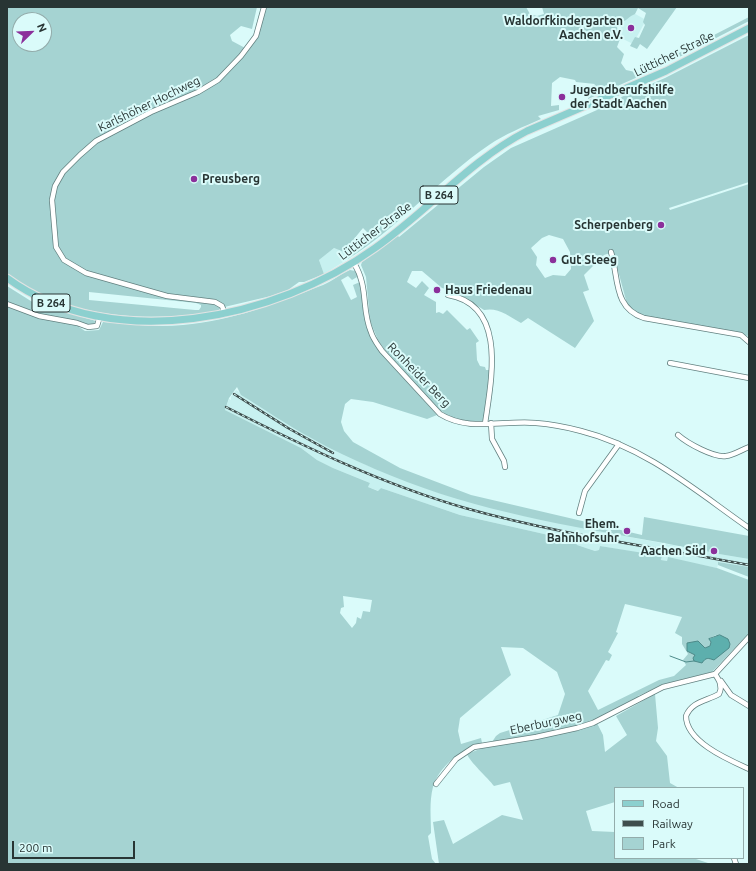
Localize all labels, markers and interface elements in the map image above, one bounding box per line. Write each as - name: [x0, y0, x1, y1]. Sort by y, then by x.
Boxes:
- north arrow: [12, 12, 52, 52]
- place label: Waldorfkindergarten Aachen e.V.: [504, 14, 623, 42]
- text: N: [35, 22, 49, 34]
- marker: Waldorfkindergarten Aachen e.V.: [626, 23, 636, 33]
- street label: Lütticher Straße: [632, 28, 716, 80]
- street label: Karlshöher Hochweg: [96, 73, 202, 135]
- place label: Jugendberufshilfe der Stadt Aachen: [570, 83, 674, 111]
- marker: Jugendberufshilfe der Stadt Aachen: [557, 92, 567, 102]
- place label: Preusberg: [202, 172, 260, 186]
- marker: Preusberg: [189, 174, 199, 184]
- road number: B 264: [420, 186, 458, 204]
- street label: Lütticher Straße: [336, 199, 414, 263]
- place label: Scherpenberg: [574, 218, 653, 232]
- marker: Scherpenberg: [656, 220, 666, 230]
- place label: Gut Steeg: [561, 253, 617, 267]
- marker: Gut Steeg: [548, 255, 558, 265]
- place label: Haus Friedenau: [445, 283, 532, 297]
- marker: Haus Friedenau: [432, 285, 442, 295]
- road number: B 264: [32, 294, 70, 312]
- street label: Ronheider Berg: [385, 340, 453, 410]
- place label: Ehem. Bahnhofsuhr: [547, 517, 619, 545]
- marker: Ehem. Bahnhofsuhr: [622, 526, 632, 536]
- place label: Aachen Süd: [640, 544, 706, 558]
- marker: Aachen Süd: [709, 546, 719, 556]
- street label: Eberburgweg: [509, 708, 583, 738]
- legend: [614, 787, 744, 859]
- text: Road: [652, 797, 680, 810]
- text: Railway: [652, 817, 693, 830]
- scale bar: [14, 833, 137, 859]
- text: Park: [652, 837, 676, 850]
- text: 200 m: [19, 841, 52, 854]

